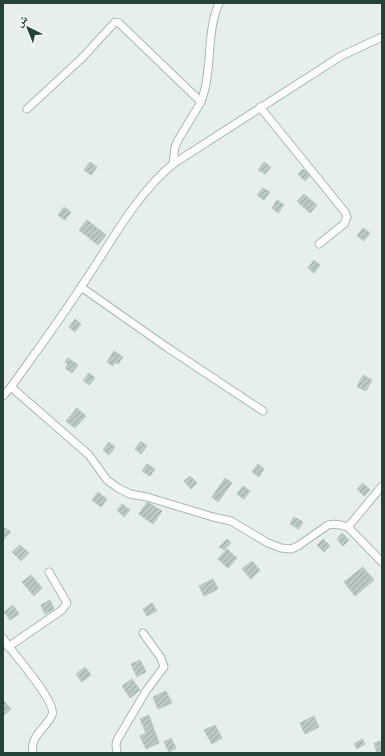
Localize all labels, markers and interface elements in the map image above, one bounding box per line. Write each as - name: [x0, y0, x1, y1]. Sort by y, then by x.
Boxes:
- north arrow: [8, 8, 48, 48]
- text: ش: [12, 11, 31, 31]

